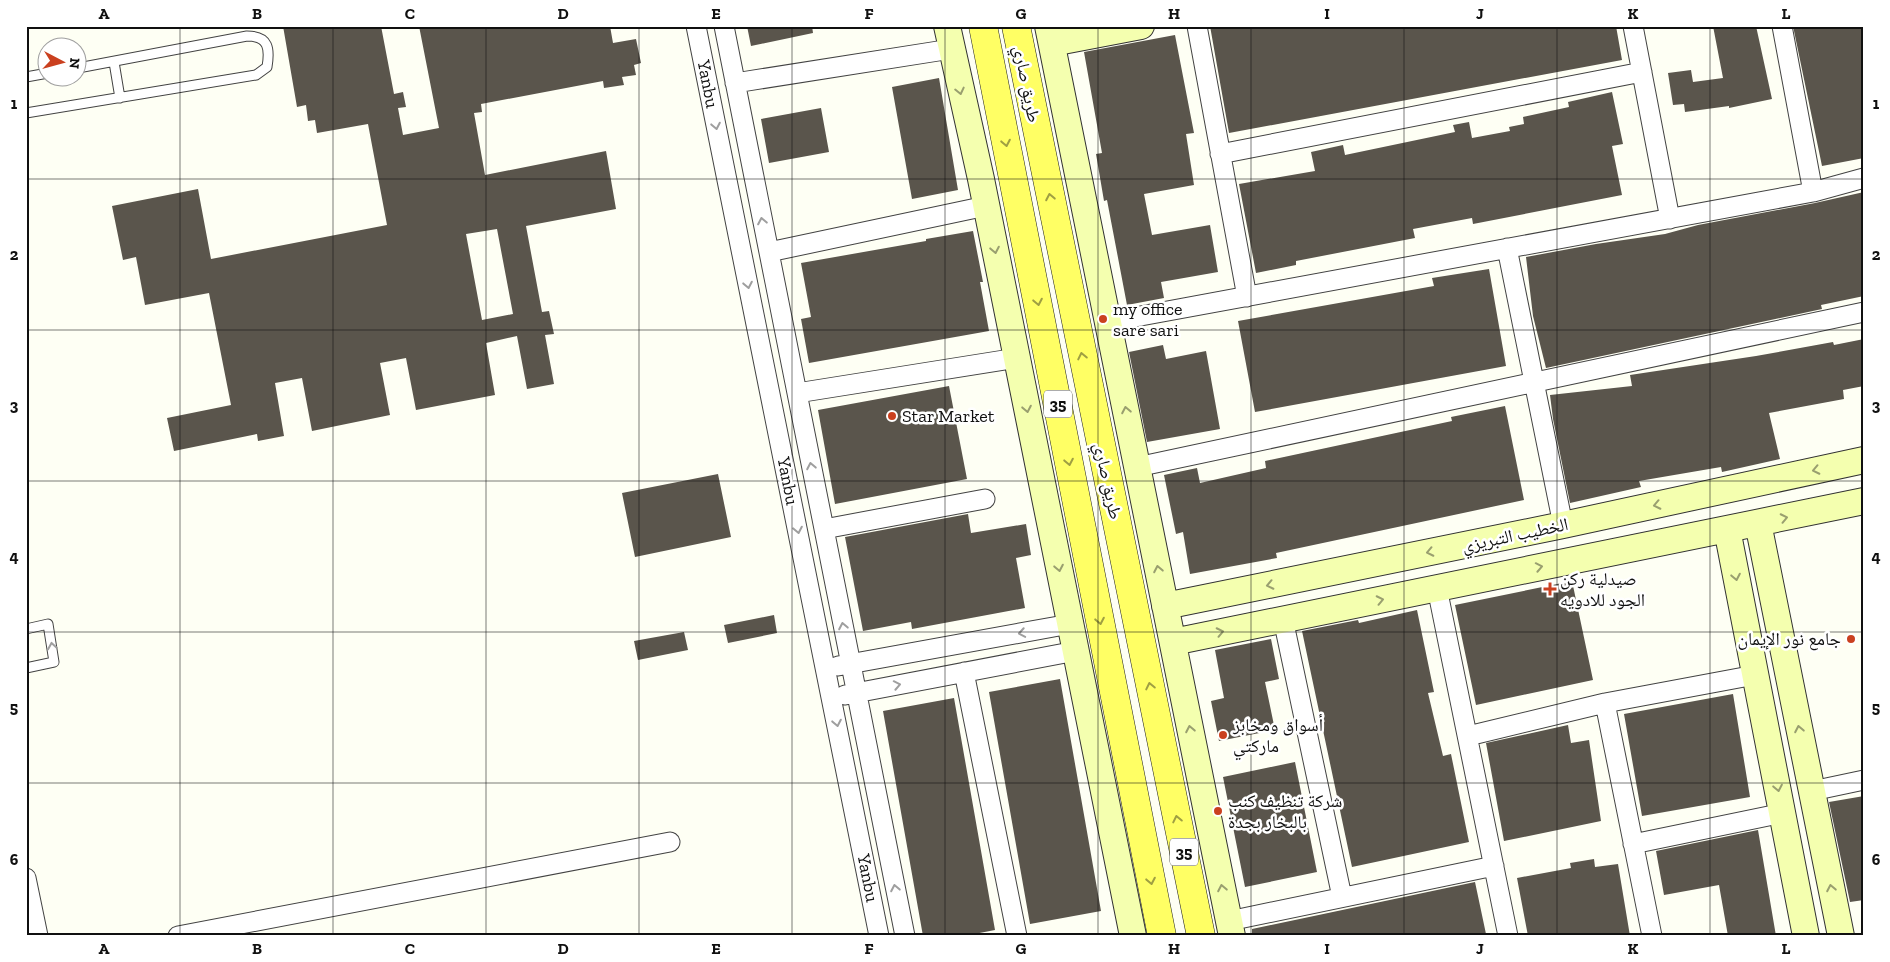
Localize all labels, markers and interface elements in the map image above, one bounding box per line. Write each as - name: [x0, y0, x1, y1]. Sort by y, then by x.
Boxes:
- text: A: [99, 4, 110, 23]
- text: B: [252, 4, 262, 23]
- text: C: [405, 4, 415, 23]
- text: D: [557, 4, 569, 23]
- text: E: [711, 4, 721, 23]
- text: F: [864, 4, 874, 23]
- text: G: [1016, 4, 1027, 23]
- text: H: [1168, 4, 1180, 23]
- text: I: [1324, 4, 1330, 23]
- text: J: [1476, 4, 1484, 23]
- text: K: [1628, 4, 1639, 23]
- text: L: [1782, 4, 1791, 23]
- north arrow: [38, 38, 88, 88]
- street label: طريق صاري: [1005, 44, 1045, 125]
- text: N: [65, 57, 83, 70]
- street label: Yanbu: [692, 57, 723, 110]
- one-way arrow: [955, 87, 965, 95]
- text: 1: [11, 94, 18, 113]
- text: 1: [1873, 94, 1880, 113]
- one-way arrow: [711, 121, 721, 130]
- one-way arrow: [1001, 138, 1011, 147]
- one-way arrow: [1045, 192, 1056, 201]
- one-way arrow: [758, 217, 768, 225]
- text: 2: [10, 245, 19, 264]
- one-way arrow: [989, 245, 1000, 254]
- text: 2: [1872, 245, 1881, 264]
- one-way arrow: [743, 280, 753, 289]
- one-way arrow: [1032, 298, 1043, 307]
- place label: my office sare sari: [1113, 298, 1183, 341]
- marker: my office sare sari: [1097, 313, 1109, 325]
- one-way arrow: [1078, 351, 1088, 360]
- road number: 35: [1044, 390, 1072, 418]
- text: 3: [10, 396, 19, 415]
- text: 3: [1872, 396, 1881, 415]
- place label: Star Market: [902, 405, 995, 427]
- one-way arrow: [1021, 405, 1032, 414]
- one-way arrow: [1121, 406, 1132, 415]
- marker: Star Market: [886, 410, 898, 422]
- street label: طريق صاري: [1086, 441, 1127, 522]
- street label: Yanbu: [772, 454, 803, 507]
- one-way arrow: [1063, 457, 1074, 466]
- one-way arrow: [806, 462, 817, 471]
- one-way arrow: [1812, 464, 1821, 475]
- one-way arrow: [1653, 499, 1662, 509]
- street label: الخطيب التبريزي: [1460, 513, 1571, 561]
- one-way arrow: [1779, 513, 1788, 523]
- one-way arrow: [792, 525, 802, 534]
- one-way arrow: [1425, 546, 1434, 557]
- text: 4: [9, 547, 19, 566]
- text: 4: [1871, 547, 1881, 566]
- one-way arrow: [1534, 563, 1543, 573]
- one-way arrow: [1053, 564, 1064, 573]
- one-way arrow: [1153, 565, 1164, 574]
- place label: صيدلية ركن الجود للادويه: [1560, 568, 1645, 611]
- one-way arrow: [1731, 573, 1741, 581]
- one-way arrow: [1266, 579, 1275, 589]
- marker: صيدلية ركن الجود للادويه: [1544, 583, 1556, 595]
- one-way arrow: [1375, 595, 1384, 605]
- one-way arrow: [1094, 617, 1105, 626]
- one-way arrow: [838, 621, 849, 630]
- one-way arrow: [1018, 627, 1027, 637]
- one-way arrow: [1216, 627, 1225, 638]
- place label: جامع نور الإيمان: [1737, 628, 1841, 651]
- marker: جامع نور الإيمان: [1845, 633, 1857, 645]
- one-way arrow: [47, 642, 57, 650]
- one-way arrow: [892, 681, 901, 691]
- one-way arrow: [1145, 682, 1155, 691]
- text: 5: [10, 698, 18, 717]
- text: 5: [1872, 698, 1880, 717]
- place label: أسواق ومخابز ماركتي: [1232, 714, 1323, 761]
- one-way arrow: [831, 719, 841, 728]
- one-way arrow: [1185, 724, 1196, 733]
- one-way arrow: [1794, 724, 1805, 733]
- marker: أسواق ومخابز ماركتي: [1217, 729, 1229, 741]
- one-way arrow: [1772, 784, 1782, 792]
- place label: شركة تنظيف كنب بالبخار بجدة: [1228, 790, 1342, 833]
- marker: شركة تنظيف كنب بالبخار بجدة: [1212, 805, 1224, 817]
- one-way arrow: [1172, 815, 1183, 824]
- road number: 35: [1170, 839, 1198, 866]
- text: 6: [10, 850, 19, 869]
- text: 6: [1872, 850, 1881, 869]
- street label: Yanbu: [852, 851, 883, 904]
- one-way arrow: [1145, 877, 1156, 886]
- one-way arrow: [890, 884, 901, 892]
- one-way arrow: [1218, 884, 1228, 892]
- one-way arrow: [1826, 884, 1837, 892]
- text: A: [99, 939, 110, 958]
- text: B: [252, 939, 262, 958]
- text: C: [405, 939, 415, 958]
- text: D: [557, 939, 569, 958]
- text: E: [711, 939, 721, 958]
- text: F: [864, 939, 874, 958]
- text: G: [1016, 939, 1027, 958]
- text: H: [1168, 939, 1180, 958]
- text: I: [1324, 939, 1330, 958]
- text: J: [1476, 939, 1484, 958]
- text: K: [1628, 939, 1639, 958]
- text: L: [1782, 939, 1791, 958]

